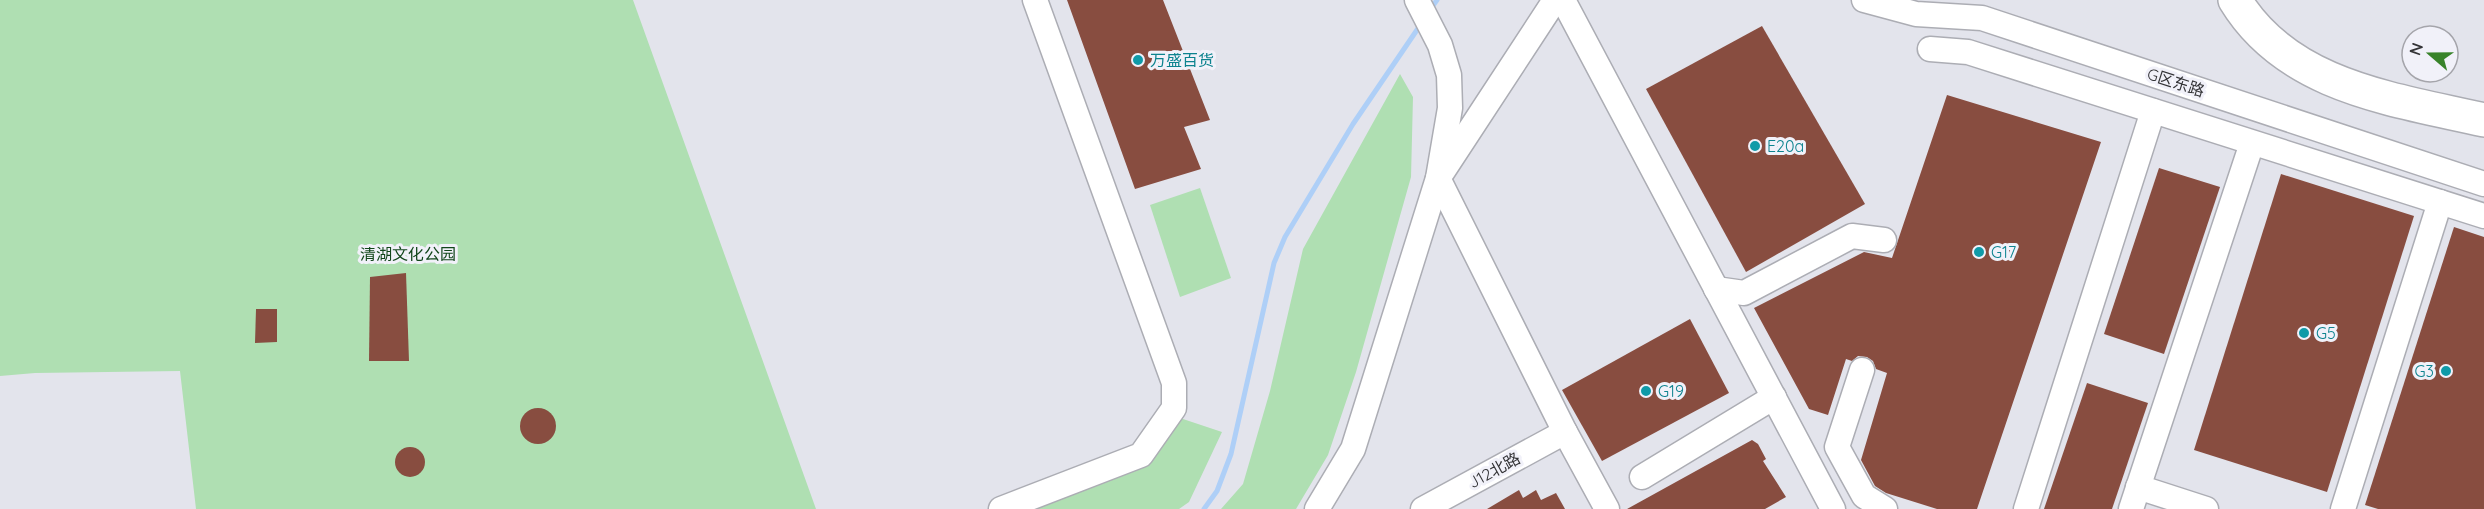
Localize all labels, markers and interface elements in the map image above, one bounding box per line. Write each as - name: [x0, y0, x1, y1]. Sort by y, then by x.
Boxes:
- north arrow: [2400, 24, 2460, 84]
- text: N: [2404, 40, 2427, 58]
- place label: 万盛百货: [1150, 50, 1214, 70]
- marker: 万盛百货: [1131, 53, 1145, 67]
- street label: G区东路: [2145, 63, 2207, 101]
- place label: E20a: [1767, 136, 1804, 156]
- marker: E20a: [1748, 139, 1762, 153]
- place label: G17: [1991, 242, 2016, 262]
- park label: 清湖文化公园: [360, 244, 456, 264]
- marker: G17: [1972, 245, 1986, 259]
- place label: G5: [2316, 323, 2336, 343]
- marker: G5: [2297, 326, 2311, 340]
- place label: G3: [2414, 361, 2434, 381]
- marker: G3: [2439, 364, 2453, 378]
- place label: G19: [1658, 381, 1684, 401]
- marker: G19: [1639, 384, 1653, 398]
- street label: J12北路: [1465, 448, 1523, 492]

